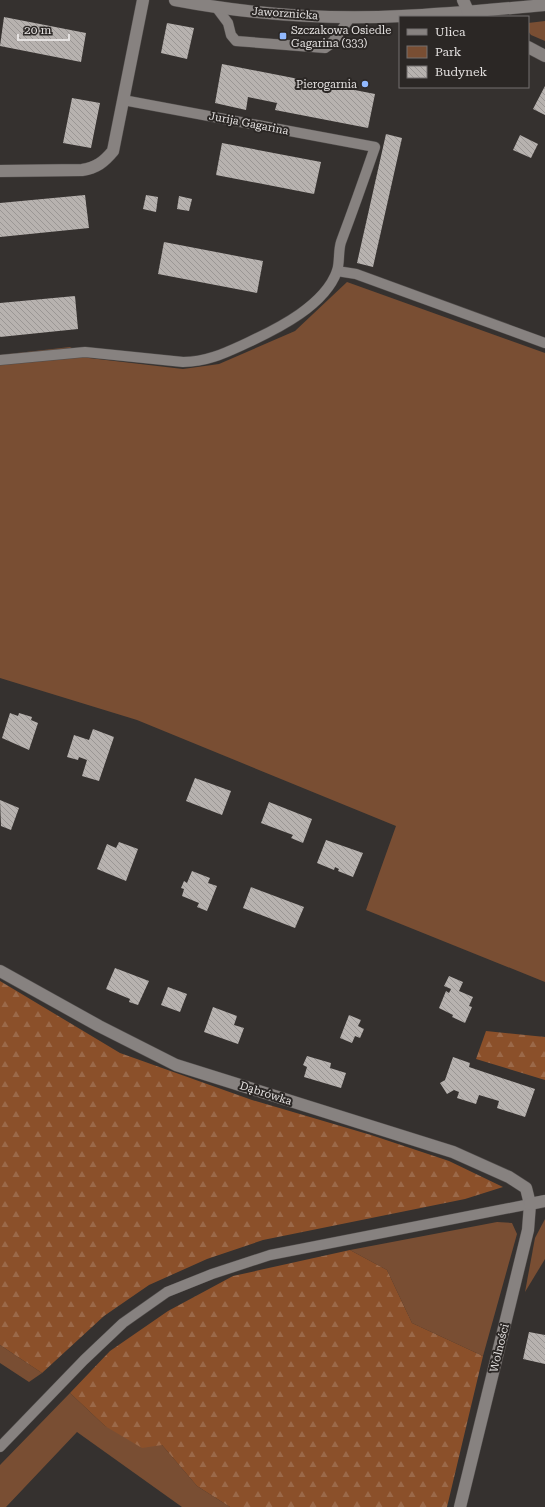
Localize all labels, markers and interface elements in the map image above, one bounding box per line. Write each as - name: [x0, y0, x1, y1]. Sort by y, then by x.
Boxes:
- street label: Jaworznicka: [251, 5, 319, 22]
- scale bar: [18, 16, 69, 42]
- legend: [399, 16, 529, 88]
- text: 20 m: [24, 23, 51, 37]
- place label: Szczakowa Osiedle Gagarina (333): [291, 24, 391, 50]
- text: Ulica: [435, 25, 466, 39]
- marker: Szczakowa Osiedle Gagarina (333): [278, 31, 288, 41]
- text: Park: [435, 45, 462, 59]
- text: Budynek: [435, 65, 487, 79]
- place label: Pierogarnia: [296, 78, 357, 91]
- marker: Pierogarnia: [360, 79, 370, 89]
- street label: Jurija Gagarina: [208, 109, 290, 138]
- street label: Dąbrówka: [238, 1079, 294, 1108]
- street label: Wolności: [487, 1322, 512, 1374]

